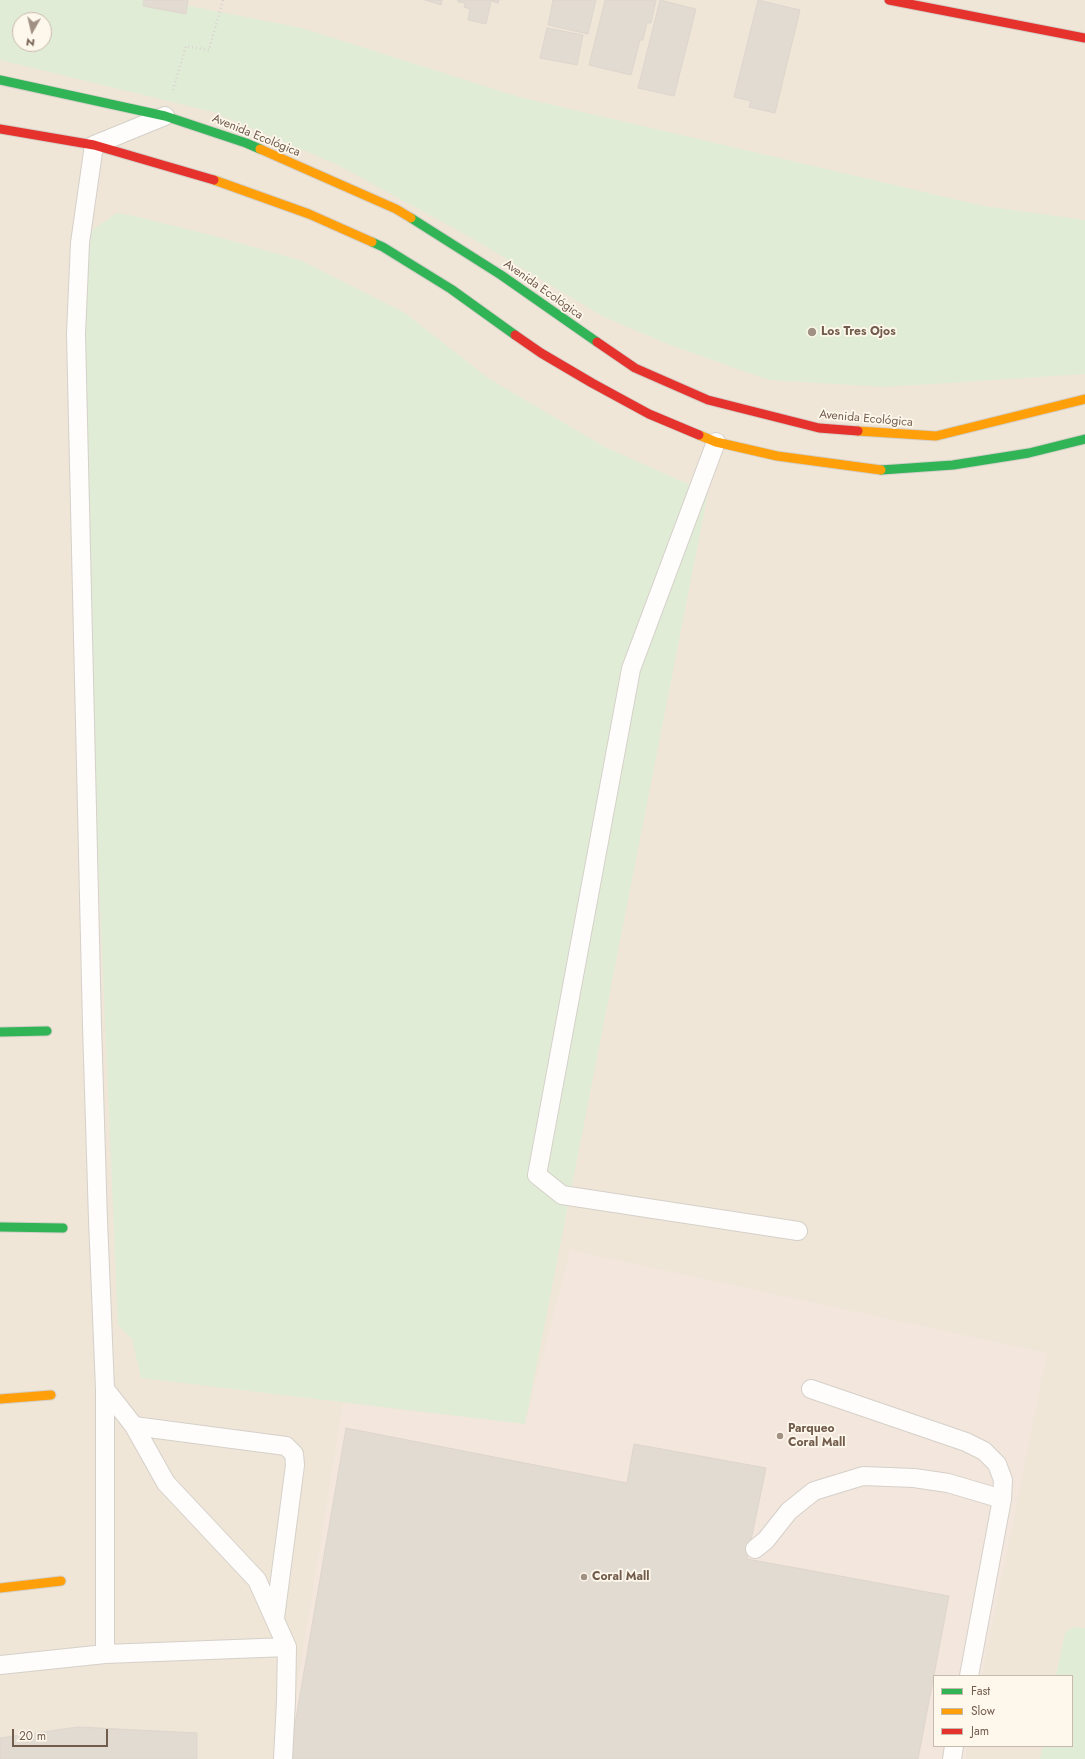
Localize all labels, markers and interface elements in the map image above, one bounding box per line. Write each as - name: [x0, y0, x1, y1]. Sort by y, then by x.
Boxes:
- north arrow: [12, 12, 52, 52]
- text: N: [25, 34, 36, 51]
- street label: Avenida Ecológica: [210, 112, 302, 160]
- street label: Avenida Ecológica: [500, 257, 586, 323]
- place label: Los Tres Ojos: [821, 325, 896, 339]
- marker: Los Tres Ojos: [806, 326, 818, 338]
- street label: Avenida Ecológica: [819, 408, 913, 430]
- place label: Parqueo Coral Mall: [788, 1422, 845, 1450]
- marker: Parqueo Coral Mall: [775, 1431, 785, 1441]
- place label: Coral Mall: [592, 1570, 649, 1584]
- marker: Coral Mall: [579, 1572, 589, 1582]
- legend: [933, 1675, 1073, 1747]
- text: Fast: [971, 1682, 990, 1700]
- text: Slow: [971, 1702, 995, 1720]
- scale bar: [14, 1721, 110, 1747]
- text: Jam: [971, 1722, 989, 1740]
- text: 20 m: [19, 1727, 46, 1745]

